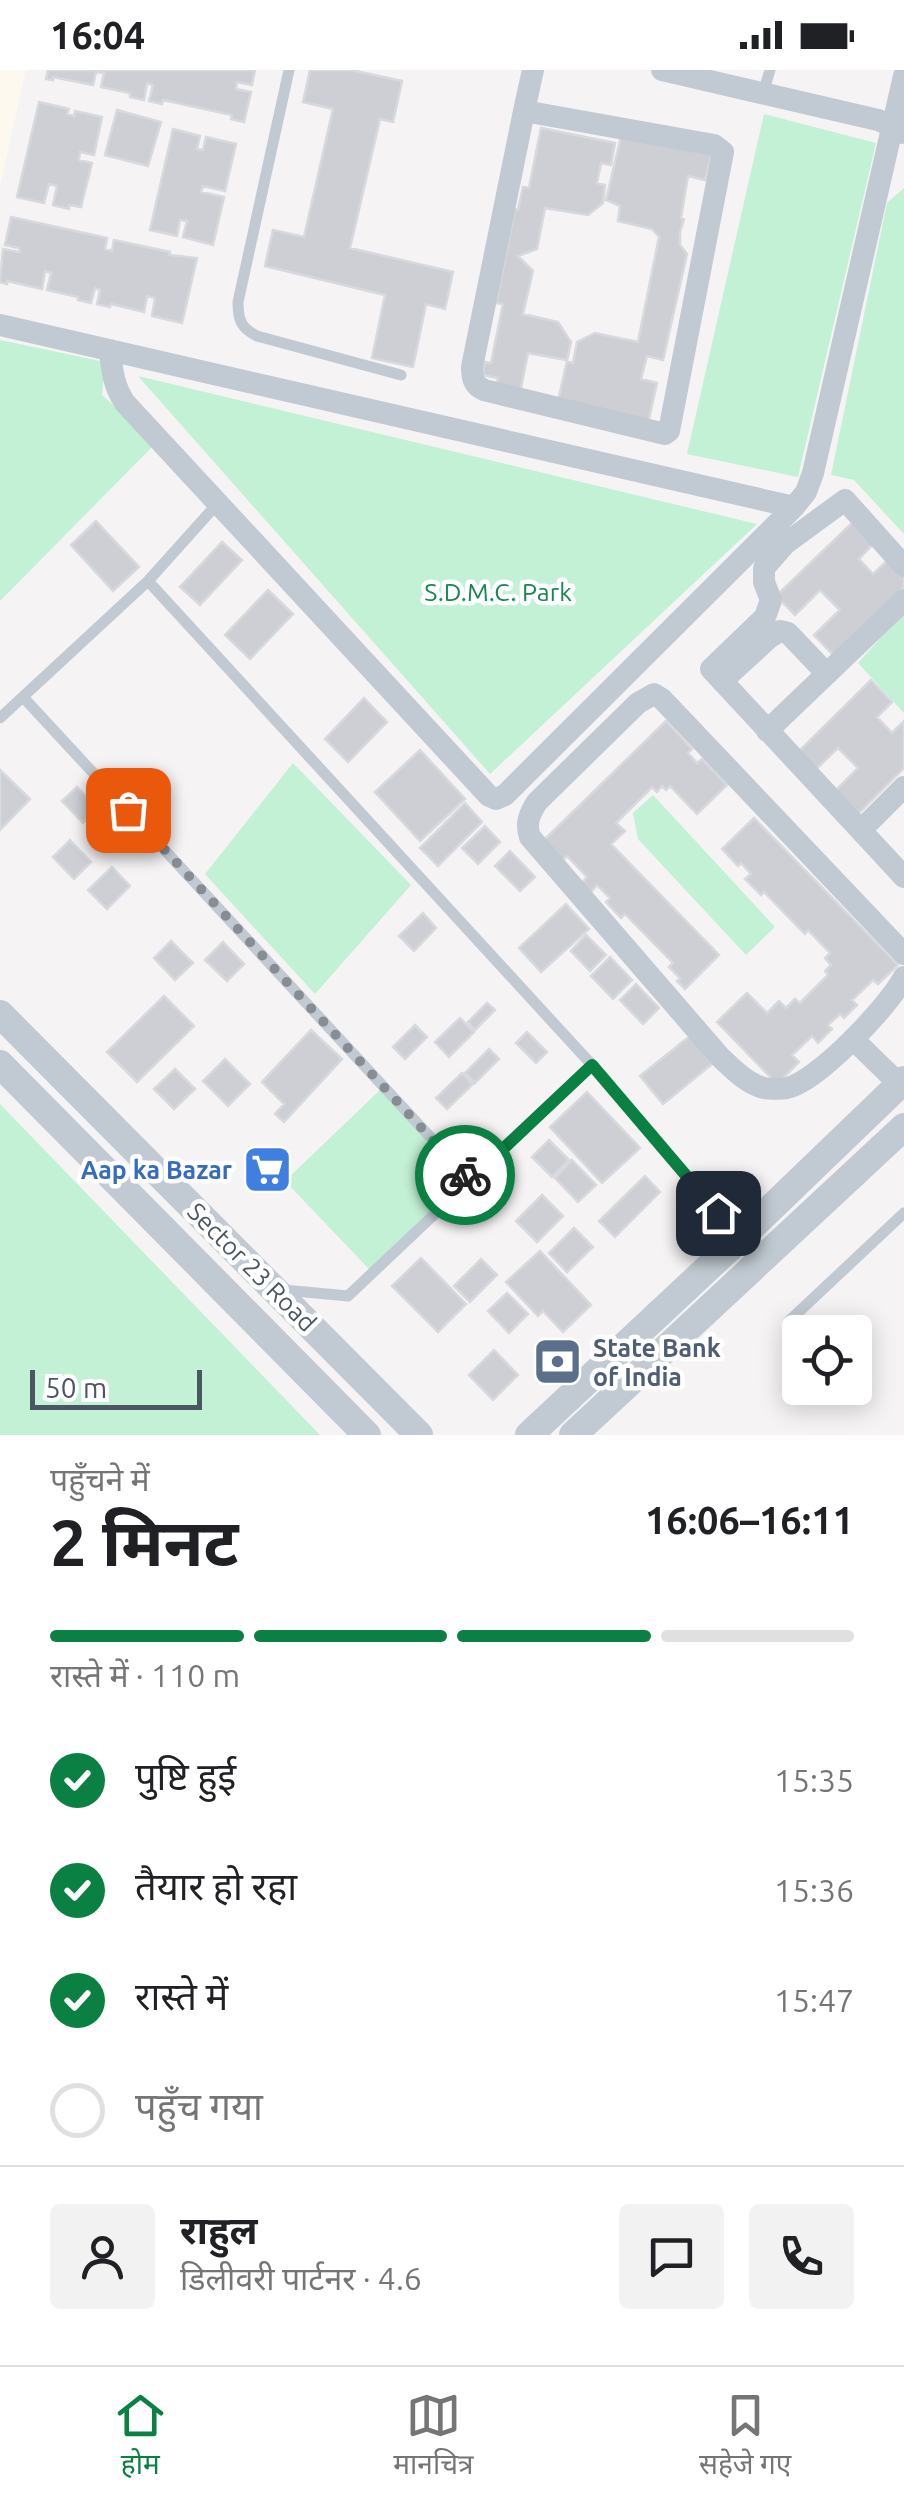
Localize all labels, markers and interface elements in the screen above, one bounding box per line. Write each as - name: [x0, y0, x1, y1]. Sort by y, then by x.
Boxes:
- text: 16:04: [50, 14, 145, 56]
- park label: S.D.M.C. Park: [424, 578, 572, 606]
- pin: [86, 768, 171, 853]
- icon: bag: [101, 783, 156, 838]
- courier: [415, 1125, 515, 1225]
- supermarket icon: Aap ka Bazar: [241, 1144, 293, 1196]
- icon: bike: [438, 1148, 493, 1203]
- place label: Aap ka Bazar: [81, 1156, 233, 1184]
- pin: [676, 1171, 761, 1256]
- icon: home: [691, 1186, 746, 1241]
- street label: Sector 23 Road: [182, 1197, 322, 1337]
- map controls: [782, 1315, 872, 1405]
- button: locate: [782, 1315, 872, 1405]
- place label: State Bank of India: [593, 1334, 721, 1391]
- bank icon: State Bank of India: [532, 1336, 584, 1388]
- scale bar: [30, 1365, 202, 1410]
- text: 50 m: [45, 1372, 107, 1403]
- text: पहुँचने में: [50, 1461, 150, 1497]
- text: 16:06–16:11: [645, 1499, 854, 1541]
- text: 2 मिनट: [50, 1505, 239, 1578]
- text: रास्ते में · 110 m: [50, 1657, 240, 1693]
- icon: check: [50, 1753, 105, 1808]
- text: पुष्टि हुई: [135, 1755, 236, 1797]
- text: 15:35: [774, 1762, 854, 1798]
- icon: check: [50, 1863, 105, 1918]
- text: तैयार हो रहा: [135, 1865, 297, 1907]
- text: 15:36: [774, 1872, 854, 1908]
- icon: check: [50, 1973, 105, 2028]
- text: रास्ते में: [135, 1975, 228, 2017]
- text: 15:47: [774, 1982, 854, 2018]
- text: पहुँच गया: [135, 2085, 263, 2127]
- button: person: [50, 2204, 155, 2309]
- button: chat: [619, 2204, 724, 2309]
- button: phone: [749, 2204, 854, 2309]
- text: राहुल: [180, 2209, 257, 2251]
- text: डिलीवरी पार्टनर · 4.6: [180, 2260, 422, 2296]
- tab: होम: [113, 2388, 168, 2485]
- tab: मानचित्र: [393, 2388, 473, 2485]
- tab: सहेजे गए: [699, 2388, 791, 2485]

